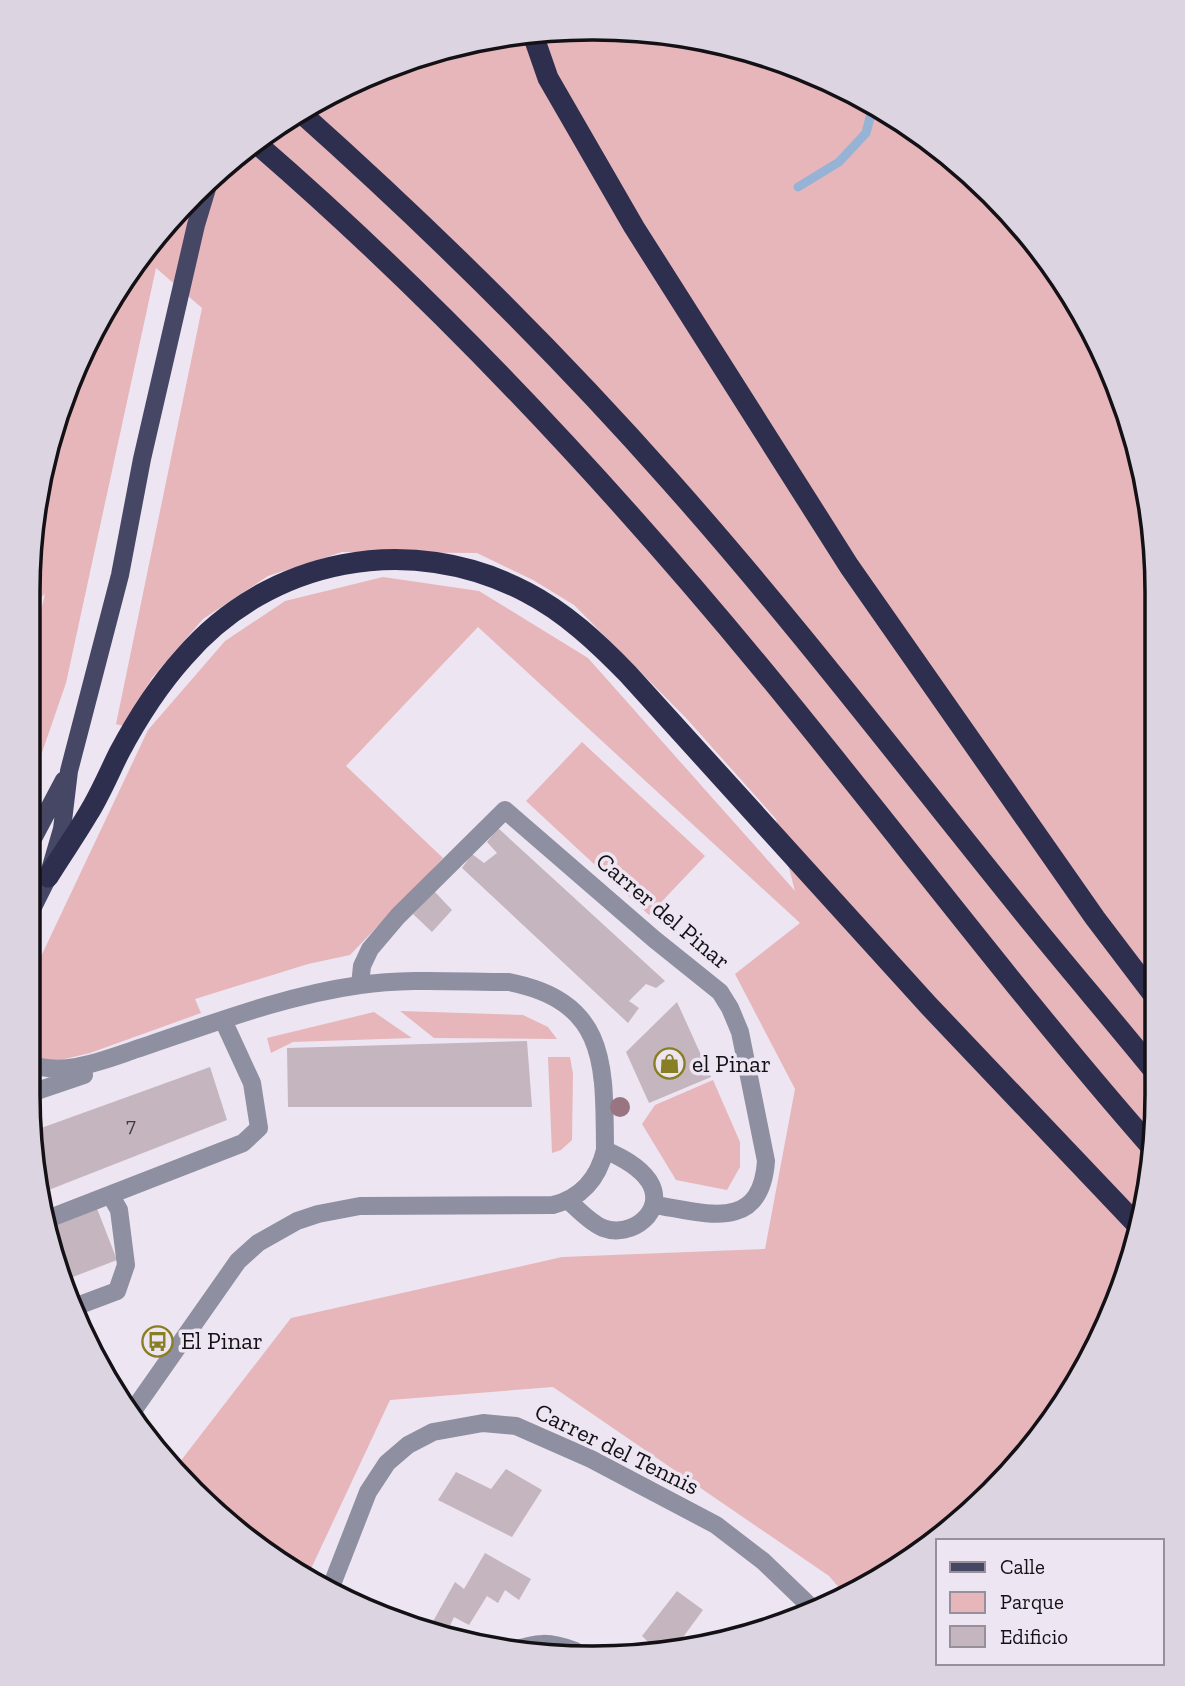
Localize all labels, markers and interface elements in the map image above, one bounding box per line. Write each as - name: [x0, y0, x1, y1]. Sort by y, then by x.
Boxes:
- street label: Carrer del Pinar: [590, 846, 736, 975]
- shop icon: el Pinar: [652, 1047, 686, 1081]
- place label: el Pinar: [692, 1049, 771, 1078]
- house number: 7: [126, 1112, 136, 1137]
- bus stop icon: El Pinar: [141, 1324, 175, 1358]
- place label: El Pinar: [181, 1326, 263, 1355]
- street label: Carrer del Tennis: [530, 1396, 704, 1501]
- legend: [936, 1539, 1164, 1665]
- text: Calle: [1000, 1554, 1045, 1579]
- text: Parque: [1000, 1589, 1064, 1614]
- text: Edificio: [1000, 1624, 1068, 1649]

